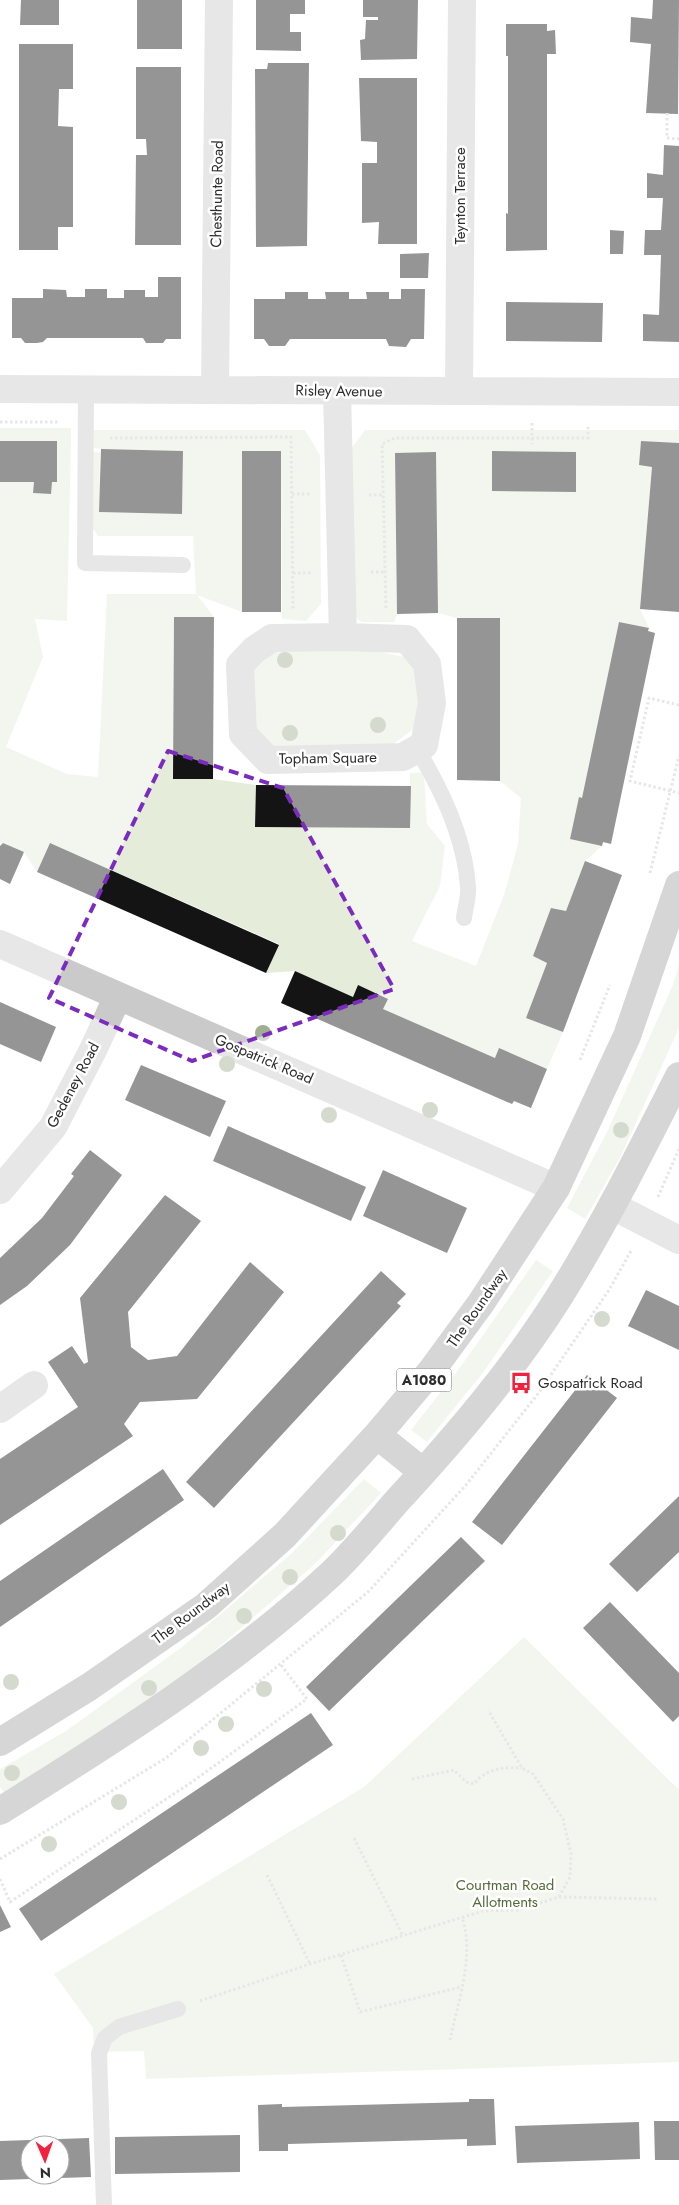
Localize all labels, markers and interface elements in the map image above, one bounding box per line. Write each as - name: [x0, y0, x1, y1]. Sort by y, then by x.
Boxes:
- street label: Chesthunte Road: [205, 140, 229, 248]
- street label: Teynton Terrace: [449, 147, 471, 245]
- street label: Risley Avenue: [295, 379, 383, 403]
- street label: Topham Square: [279, 746, 377, 770]
- street label: Gospatrick Road: [211, 1028, 317, 1090]
- street label: Gedeney Road: [41, 1038, 105, 1132]
- street label: The Roundway: [442, 1264, 513, 1352]
- road number: A1080: [396, 1368, 452, 1392]
- bus stop icon: Gospatrick Road: [508, 1370, 534, 1396]
- place label: Gospatrick Road: [538, 1372, 643, 1394]
- street label: The Roundway: [148, 1576, 235, 1649]
- park label: Courtman Road Allotments: [456, 1874, 554, 1913]
- north arrow: [20, 2135, 70, 2185]
- text: N: [40, 2163, 51, 2183]

